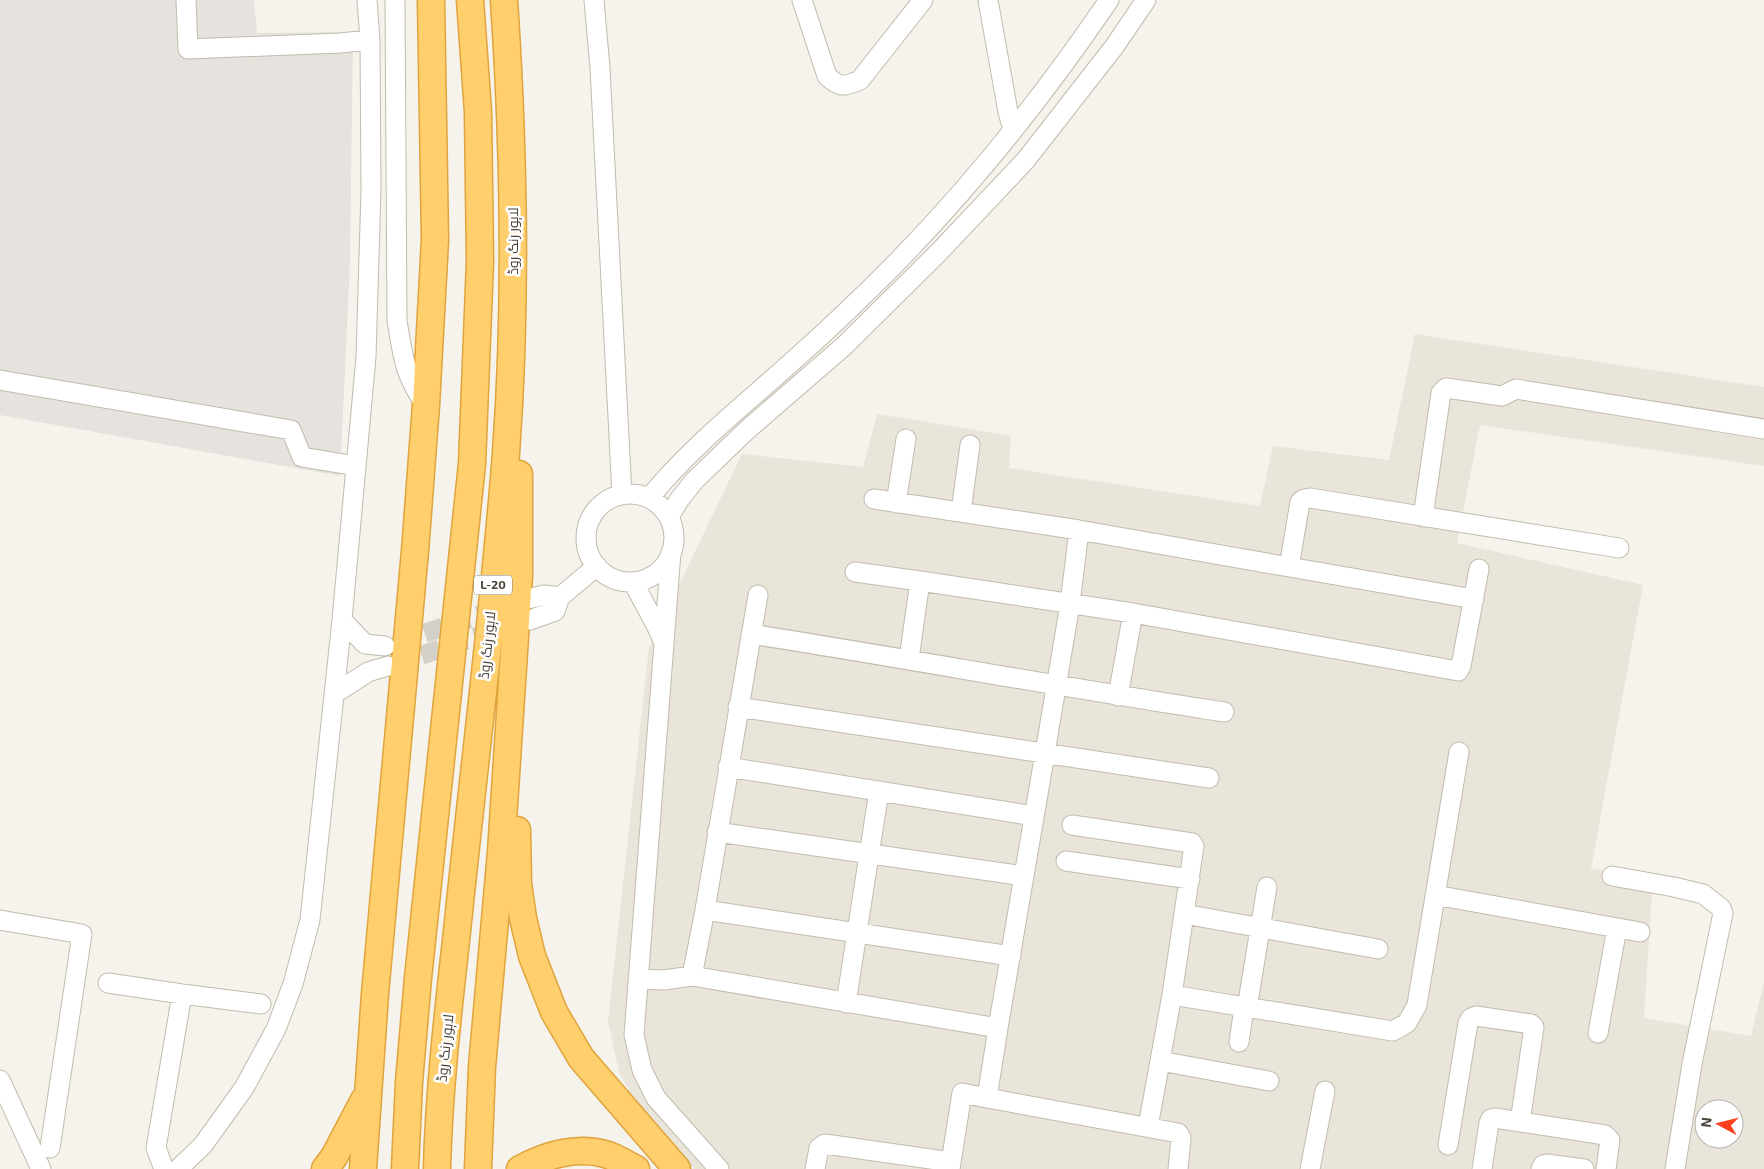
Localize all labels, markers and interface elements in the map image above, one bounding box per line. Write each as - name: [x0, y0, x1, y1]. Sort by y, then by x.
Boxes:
- street label: لاہور رنگ روڈ: [504, 207, 522, 275]
- road number: L-20: [474, 576, 512, 594]
- street label: لاہور رنگ روڈ: [475, 610, 499, 680]
- street label: لاہور رنگ روڈ: [433, 1013, 457, 1083]
- north arrow: [1694, 1099, 1744, 1149]
- text: N: [1697, 1116, 1715, 1128]

